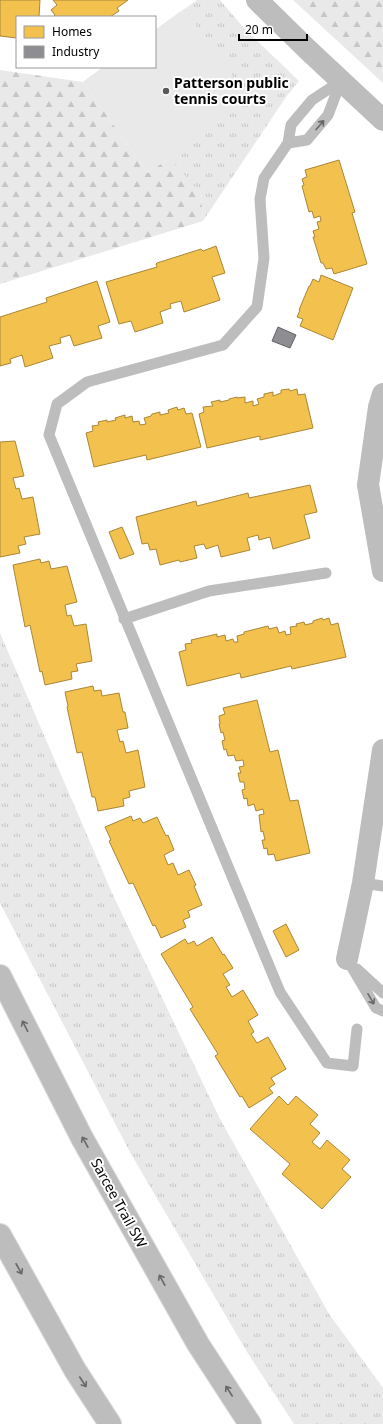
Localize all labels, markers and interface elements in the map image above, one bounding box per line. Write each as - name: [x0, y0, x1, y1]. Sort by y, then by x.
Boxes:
- legend: [16, 16, 156, 68]
- scale bar: [239, 16, 307, 42]
- text: 20 m: [245, 21, 273, 38]
- text: Homes: [52, 23, 92, 40]
- text: Industry: [52, 43, 100, 60]
- place label: Patterson public tennis courts: [174, 73, 289, 108]
- marker: Patterson public tennis courts: [161, 86, 171, 96]
- one-way arrow: [315, 119, 324, 130]
- one-way arrow: [367, 993, 375, 1005]
- one-way arrow: [21, 1021, 29, 1033]
- one-way arrow: [80, 1136, 88, 1148]
- street label: Sarcee Trail SW: [87, 1155, 152, 1251]
- one-way arrow: [15, 1263, 23, 1275]
- one-way arrow: [158, 1274, 166, 1286]
- one-way arrow: [79, 1376, 87, 1387]
- one-way arrow: [225, 1386, 233, 1397]

